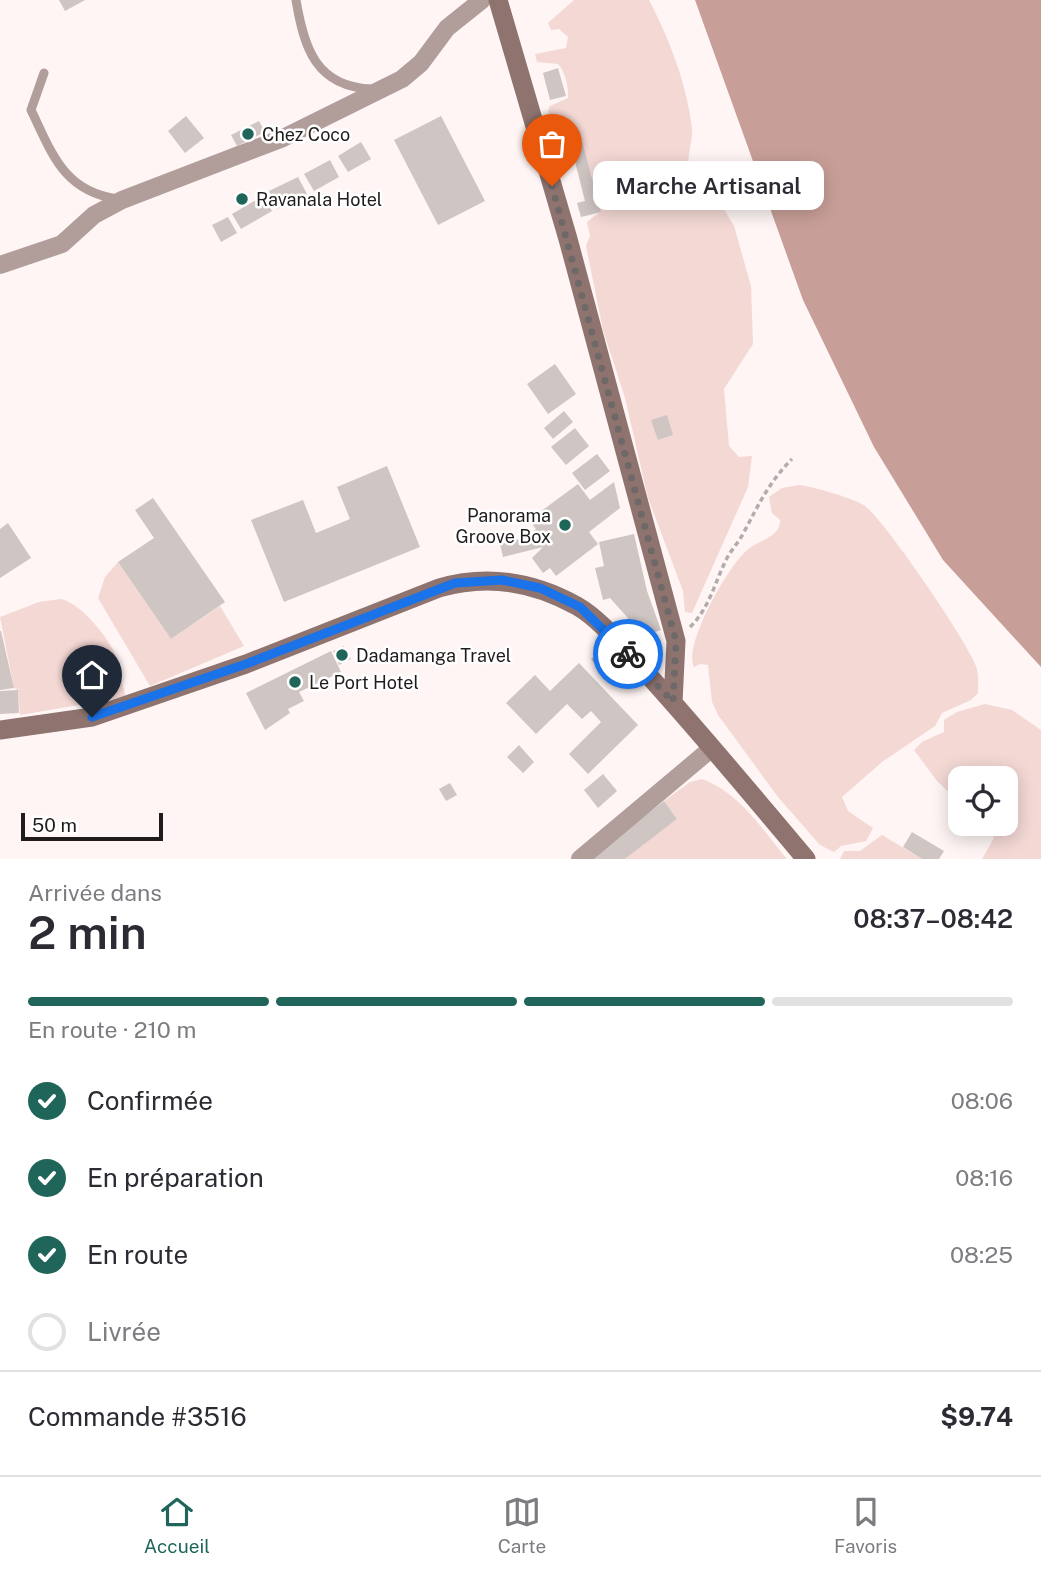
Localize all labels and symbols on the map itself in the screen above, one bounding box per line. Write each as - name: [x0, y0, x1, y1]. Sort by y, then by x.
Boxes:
- pin: [522, 114, 582, 186]
- place label: Chez Coco: [262, 124, 350, 145]
- marker: Chez Coco: [240, 126, 256, 142]
- callout: Marche Artisanal: [594, 162, 825, 210]
- place label: Ravanala Hotel: [256, 189, 382, 210]
- marker: Ravanala Hotel: [234, 191, 250, 207]
- place label: Panorama Groove Box: [456, 505, 551, 547]
- marker: Panorama Groove Box: [557, 517, 573, 533]
- courier: [593, 619, 663, 689]
- pin: [62, 645, 122, 717]
- place label: Dadamanga Travel: [356, 645, 511, 666]
- marker: Dadamanga Travel: [334, 647, 350, 663]
- place label: Le Port Hotel: [309, 672, 419, 693]
- marker: Le Port Hotel: [287, 674, 303, 690]
- scale bar: [21, 810, 163, 842]

